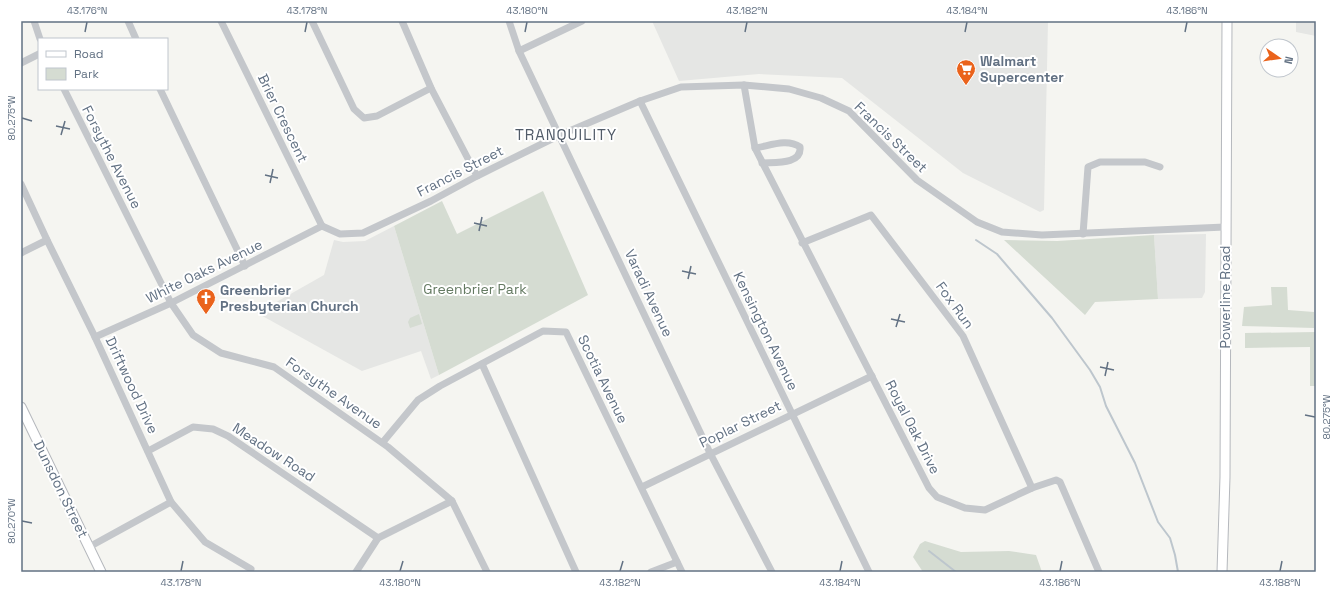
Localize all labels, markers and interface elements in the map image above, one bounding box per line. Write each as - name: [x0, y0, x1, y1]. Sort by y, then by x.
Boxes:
- text: 43.176°N: [67, 4, 107, 17]
- text: 43.178°N: [287, 4, 327, 17]
- text: 43.180°N: [506, 4, 548, 17]
- text: 43.182°N: [726, 4, 768, 17]
- text: 43.184°N: [946, 4, 988, 17]
- text: 43.186°N: [1166, 4, 1208, 17]
- legend: [38, 38, 168, 90]
- north arrow: [1259, 38, 1299, 78]
- text: Road: [74, 46, 103, 62]
- place label: Walmart Supercenter: [980, 52, 1064, 86]
- text: N: [1281, 55, 1296, 65]
- supermarket icon: Walmart Supercenter: [955, 58, 977, 86]
- text: Park: [74, 66, 99, 82]
- street label: Brier Crescent: [254, 71, 312, 165]
- text: 80.275°W: [5, 95, 18, 141]
- street label: Francis Street: [851, 98, 931, 176]
- street label: Forsythe Avenue: [78, 102, 146, 212]
- district label: TRANQUILITY: [515, 125, 617, 144]
- street label: Francis Street: [414, 141, 506, 201]
- street label: White Oaks Avenue: [143, 235, 265, 307]
- street label: Powerline Road: [1216, 245, 1234, 349]
- street label: Varadi Avenue: [621, 246, 677, 340]
- street label: Kensington Avenue: [729, 269, 803, 393]
- street label: Fox Run: [932, 278, 978, 332]
- park label: Greenbrier Park: [423, 280, 527, 298]
- place label: Greenbrier Presbyterian Church: [220, 281, 359, 315]
- church icon: Greenbrier Presbyterian Church: [195, 287, 217, 315]
- street label: Scotia Avenue: [574, 332, 632, 426]
- street label: Driftwood Drive: [102, 334, 162, 436]
- street label: Forsythe Avenue: [282, 353, 386, 433]
- street label: Royal Oak Drive: [882, 377, 944, 477]
- text: 80.275°W: [1320, 394, 1333, 440]
- street label: Poplar Street: [696, 396, 784, 452]
- street label: Meadow Road: [229, 419, 319, 485]
- street label: Dunsdon Street: [30, 437, 92, 541]
- text: 80.270°W: [5, 498, 18, 544]
- text: 43.178°N: [161, 576, 201, 589]
- text: 43.180°N: [379, 576, 421, 589]
- text: 43.182°N: [599, 576, 641, 589]
- text: 43.184°N: [819, 576, 861, 589]
- text: 43.186°N: [1039, 576, 1081, 589]
- text: 43.188°N: [1259, 576, 1301, 589]

